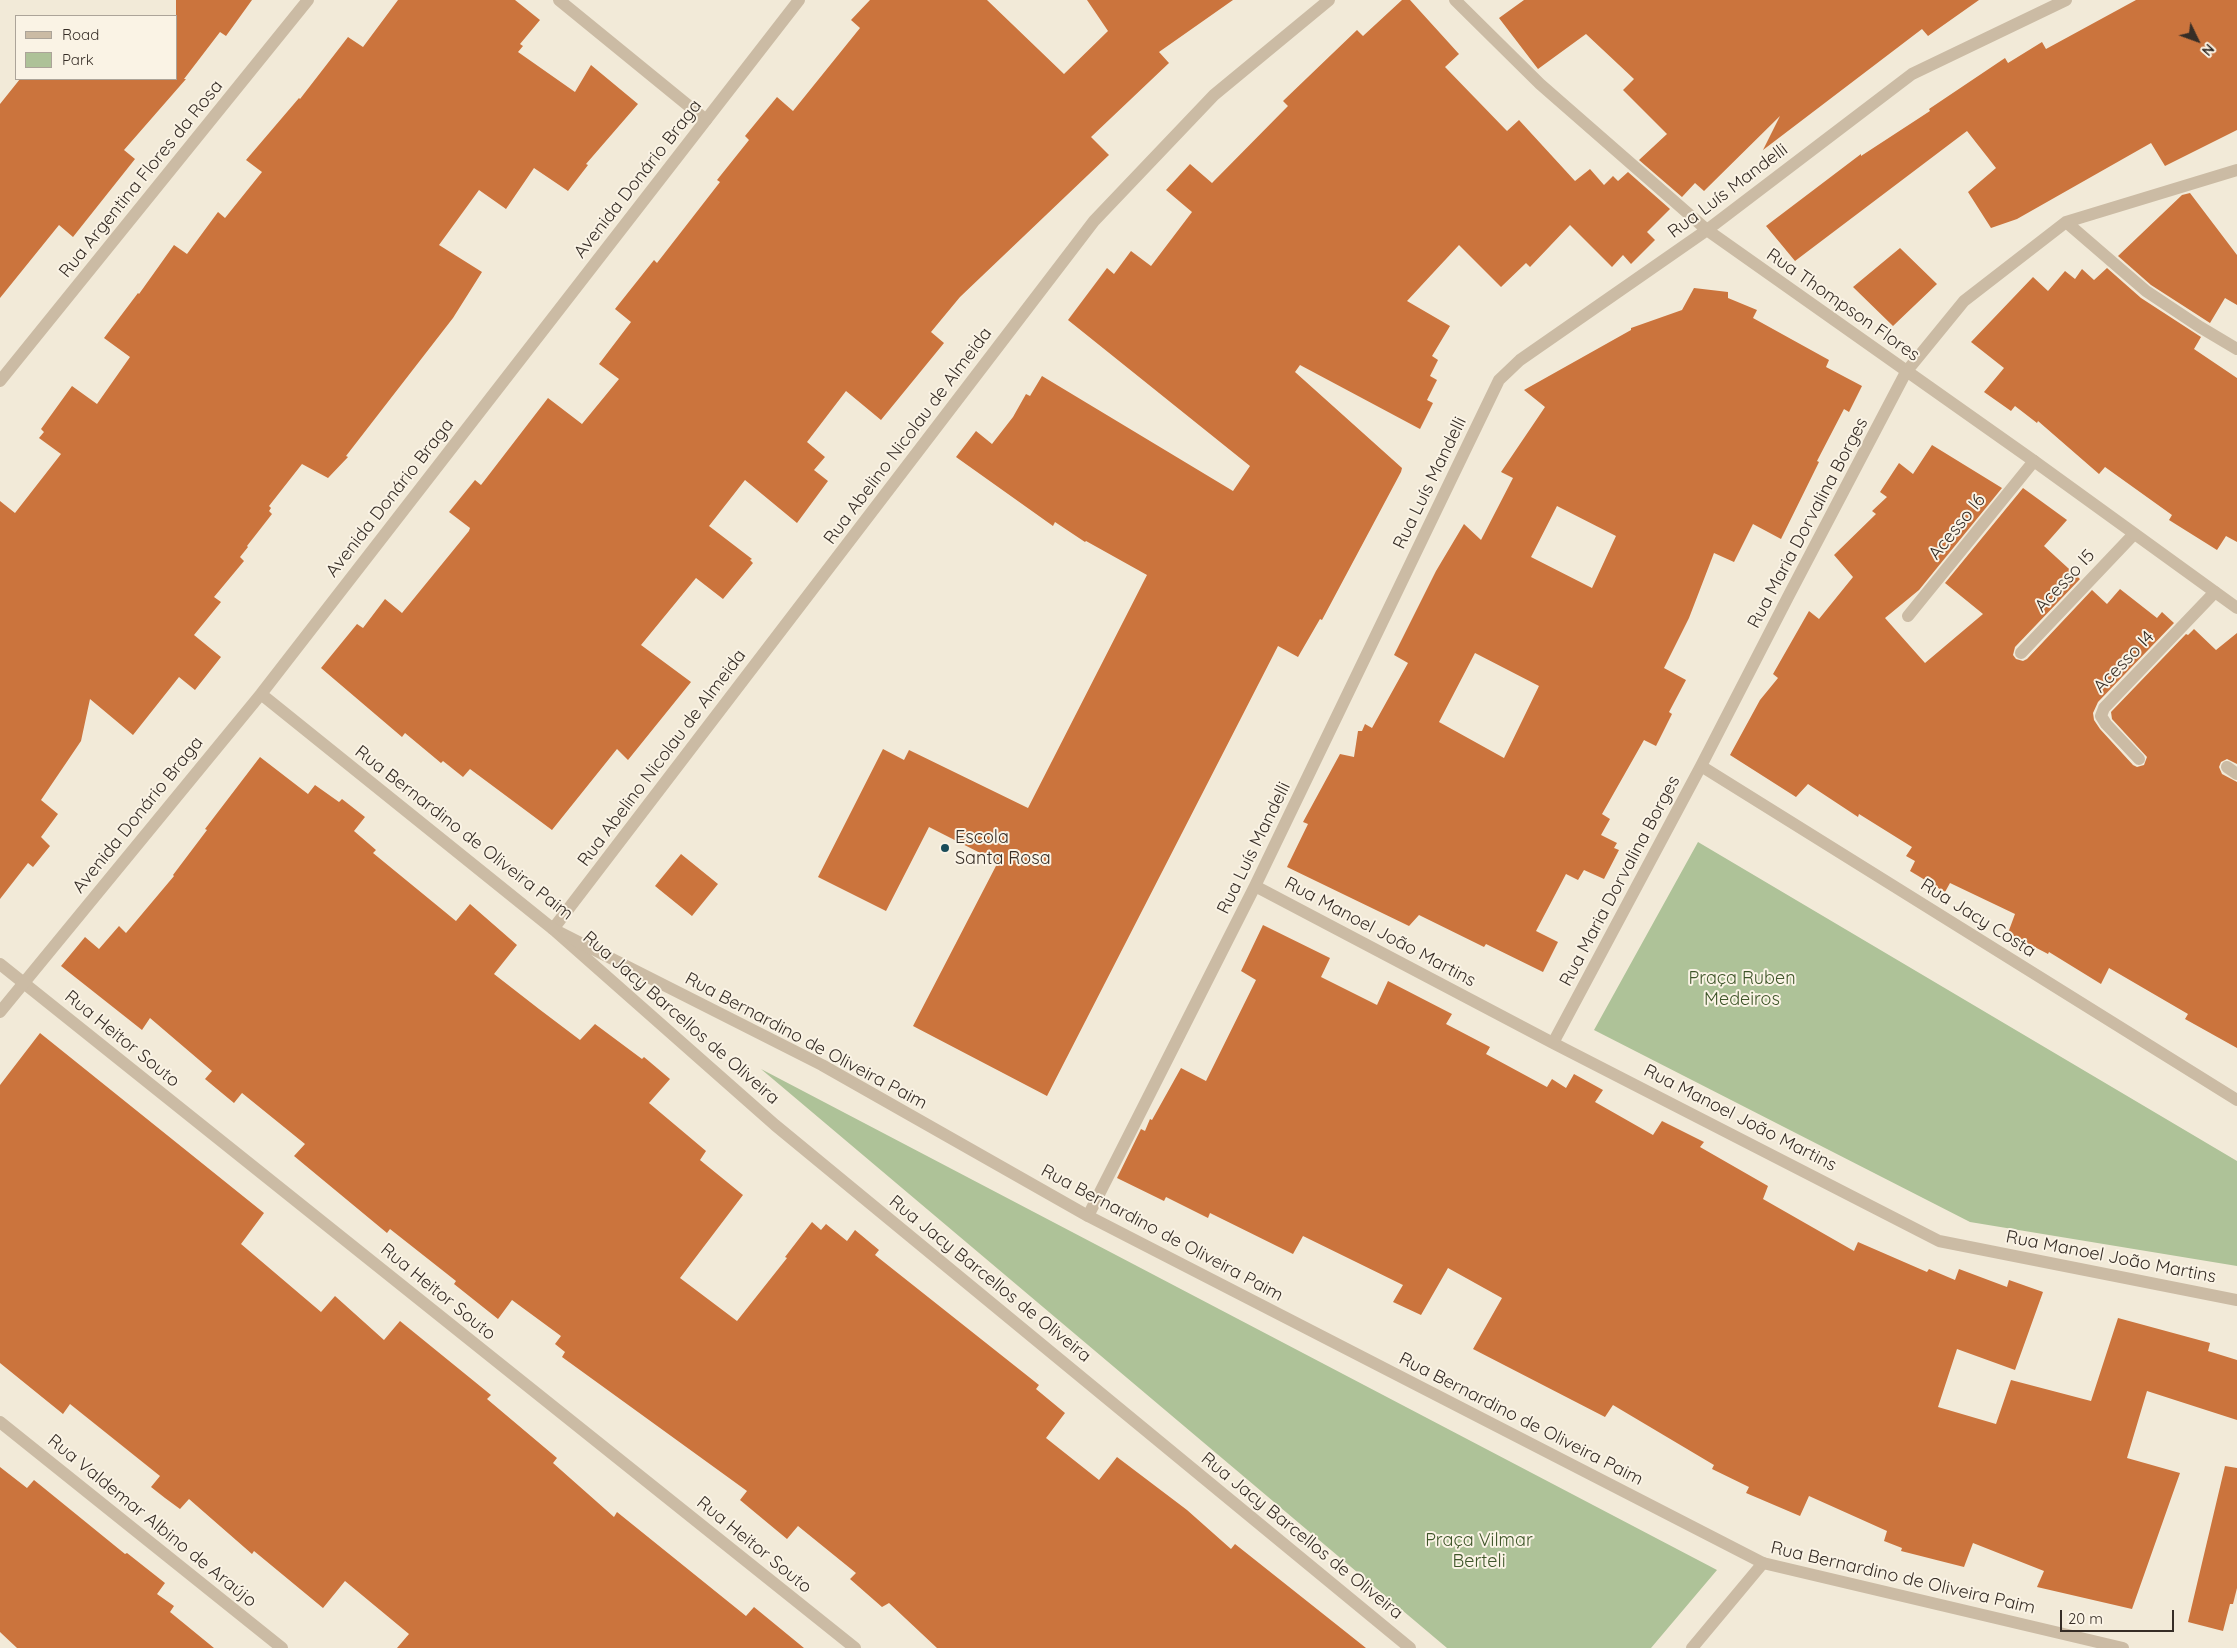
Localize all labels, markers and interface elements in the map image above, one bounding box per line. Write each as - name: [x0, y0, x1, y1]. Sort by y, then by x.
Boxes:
- legend: [15, 15, 178, 80]
- north arrow: [2172, 15, 2222, 65]
- text: Road: [62, 25, 99, 44]
- text: N: [2198, 40, 2218, 60]
- text: Park: [62, 50, 94, 69]
- street label: Rua Argentina Flores da Rosa: [55, 76, 227, 282]
- street label: Avenida Donário Braga: [569, 96, 707, 262]
- street label: Rua Luís Mandelli: [1664, 139, 1792, 243]
- street label: Rua Thompson Flores: [1762, 244, 1924, 366]
- street label: Rua Abelino Nicolau de Almeida: [819, 323, 997, 549]
- street label: Rua Luís Mandelli: [1389, 413, 1471, 553]
- street label: Rua Maria Dorvalina Borges: [1743, 414, 1873, 632]
- street label: Avenida Donário Braga: [321, 415, 459, 581]
- street label: Acesso I6: [1924, 490, 1990, 564]
- street label: Acesso I5: [2030, 545, 2100, 617]
- street label: Acesso I4: [2089, 627, 2159, 697]
- street label: Rua Abelino Nicolau de Almeida: [573, 645, 751, 871]
- street label: Avenida Donário Braga: [68, 732, 208, 898]
- street label: Rua Bernardino de Oliveira Paim: [351, 741, 577, 925]
- street label: Rua Maria Dorvalina Borges: [1555, 772, 1685, 990]
- street label: Rua Luís Mandelli: [1213, 778, 1295, 918]
- place label: Escola Santa Rosa: [955, 827, 1051, 870]
- marker: Escola Santa Rosa: [939, 842, 951, 854]
- street label: Rua Manoel João Martins: [1281, 872, 1479, 992]
- street label: Rua Jacy Costa: [1916, 874, 2040, 962]
- street label: Rua Jacy Barcellos de Oliveira: [578, 927, 784, 1109]
- street label: Rua Bernardino de Oliveira Paim: [681, 968, 931, 1114]
- park label: Praça Ruben Medeiros: [1688, 968, 1796, 1011]
- street label: Rua Heitor Souto: [60, 986, 184, 1092]
- street label: Rua Manoel João Martins: [1640, 1060, 1840, 1176]
- street label: Rua Bernardino de Oliveira Paim: [1037, 1160, 1287, 1306]
- street label: Rua Jacy Barcellos de Oliveira: [885, 1191, 1095, 1367]
- street label: Rua Manoel João Martins: [2004, 1226, 2218, 1288]
- street label: Rua Heitor Souto: [376, 1239, 500, 1345]
- street label: Rua Bernardino de Oliveira Paim: [1395, 1348, 1647, 1490]
- street label: Rua Valdemar Albino de Araújo: [43, 1430, 261, 1612]
- street label: Rua Jacy Barcellos de Oliveira: [1197, 1448, 1407, 1624]
- street label: Rua Heitor Souto: [692, 1492, 816, 1598]
- park label: Praça Vilmar Berteli: [1425, 1530, 1533, 1572]
- street label: Rua Bernardino de Oliveira Paim: [1768, 1537, 2038, 1619]
- scale bar: [2062, 1600, 2176, 1632]
- text: 20 m: [2068, 1609, 2103, 1628]

